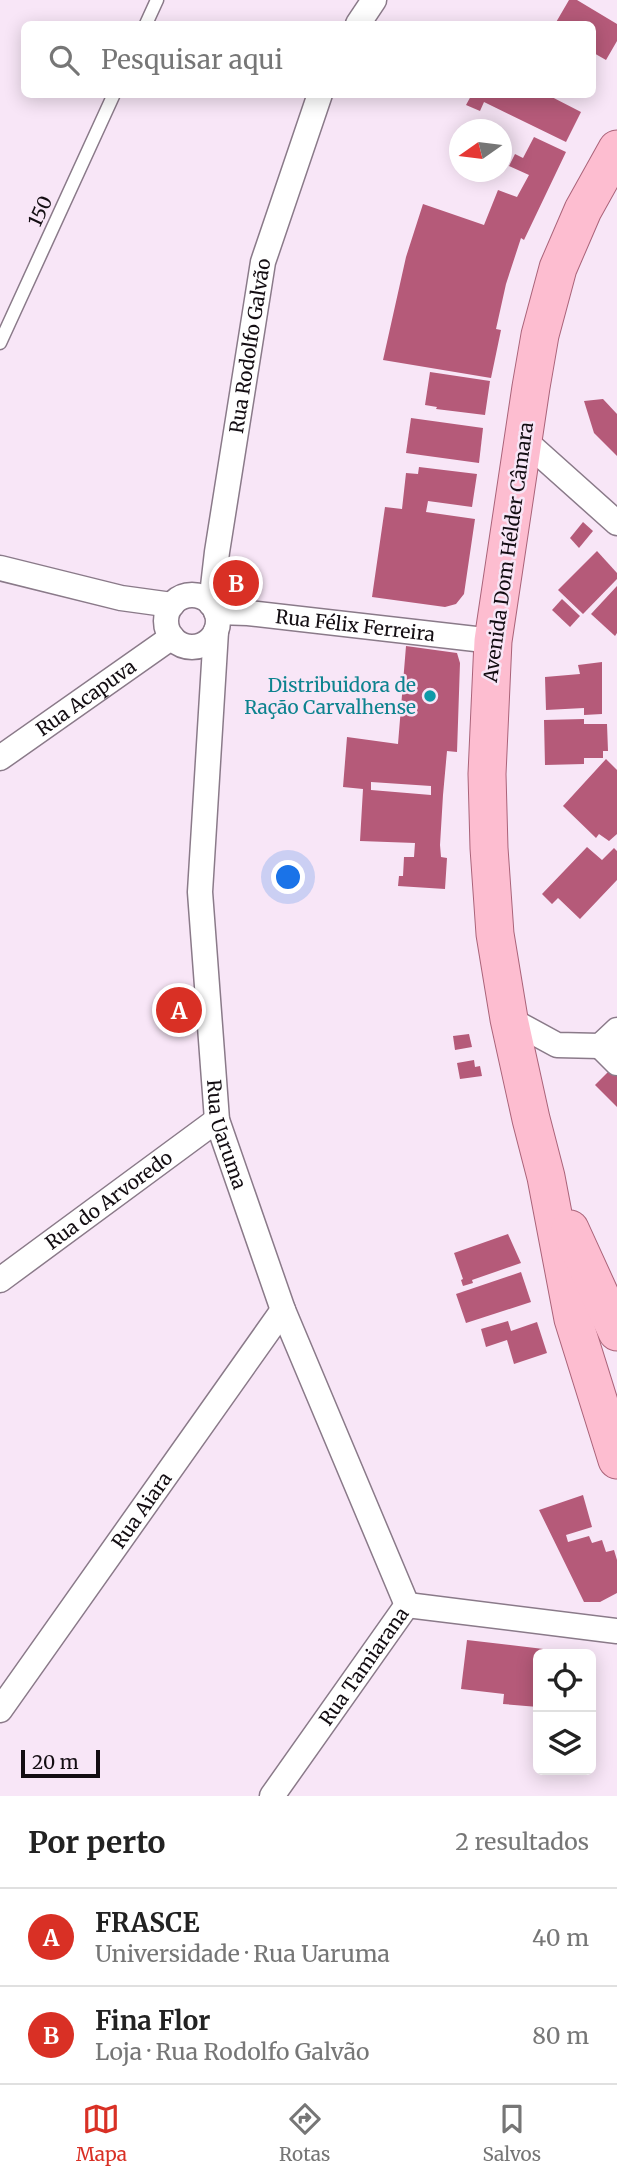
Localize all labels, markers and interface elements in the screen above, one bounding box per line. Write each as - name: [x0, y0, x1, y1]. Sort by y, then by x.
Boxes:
- search box: [21, 21, 596, 98]
- icon: search: [45, 41, 83, 79]
- text: Pesquisar aqui: [101, 43, 283, 76]
- north arrow: [449, 119, 512, 182]
- street label: 150: [23, 192, 57, 230]
- street label: Rua Rodolfo Galvão: [224, 257, 275, 435]
- street label: Avenida Dom Hélder Câmara: [478, 420, 538, 685]
- pin: B: [213, 557, 259, 609]
- street label: Rua Félix Ferreira: [274, 604, 436, 646]
- street label: Rua Acapuva: [31, 654, 141, 741]
- place label: Distribuidora de Ração Carvalhense: [244, 673, 416, 719]
- marker: Distribuidora de Ração Carvalhense: [422, 688, 438, 704]
- your location: [271, 860, 305, 894]
- pin: A: [156, 984, 202, 1036]
- street label: Rua Uaruma: [202, 1079, 252, 1192]
- street label: Rua do Arvoredo: [40, 1145, 177, 1255]
- street label: Rua Aiara: [106, 1467, 177, 1553]
- street label: Rua Tamiarana: [314, 1602, 414, 1730]
- map controls: [533, 1649, 596, 1775]
- button: locate: [533, 1649, 596, 1712]
- button: layers: [533, 1712, 596, 1775]
- scale bar: [21, 1747, 100, 1779]
- text: 20 m: [32, 1750, 79, 1774]
- text: Por perto: [28, 1823, 166, 1861]
- text: 2 resultados: [455, 1827, 589, 1856]
- text: FRASCE: [95, 1906, 199, 1939]
- text: A: [43, 1923, 59, 1952]
- text: 40 m: [532, 1923, 589, 1952]
- text: Universidade · Rua Uaruma: [95, 1939, 390, 1968]
- text: Fina Flor: [95, 2004, 210, 2037]
- text: B: [43, 2021, 59, 2050]
- text: 80 m: [532, 2021, 589, 2050]
- text: Loja · Rua Rodolfo Galvão: [95, 2037, 369, 2066]
- tab: Mapa: [76, 2100, 127, 2166]
- tab: Rotas: [279, 2100, 330, 2166]
- tab: Salvos: [482, 2100, 541, 2166]

